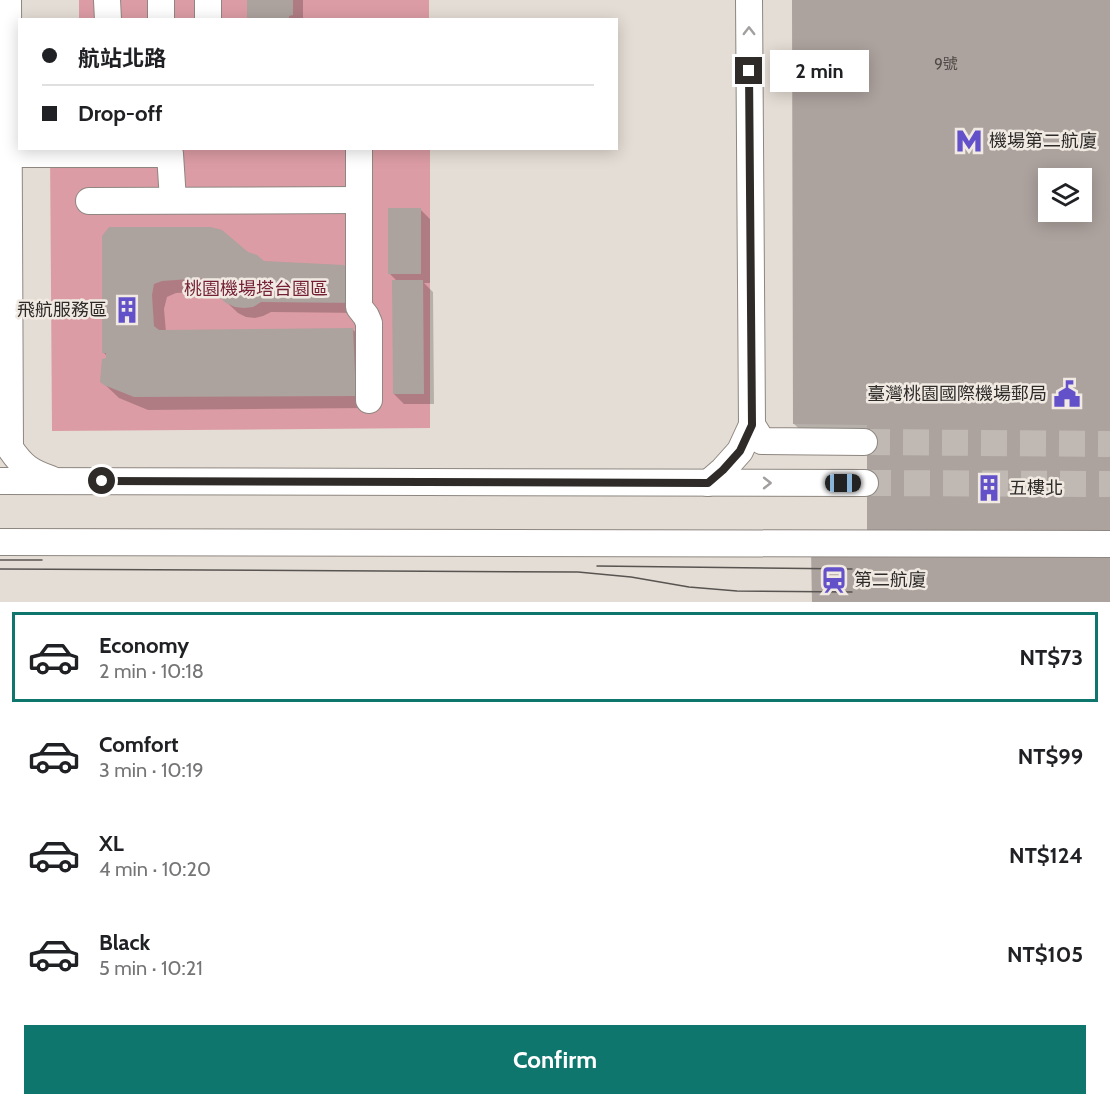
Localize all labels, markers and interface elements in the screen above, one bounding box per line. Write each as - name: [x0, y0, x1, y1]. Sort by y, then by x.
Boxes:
- one-way arrow: [743, 26, 755, 35]
- text: 航站北路: [78, 45, 166, 72]
- callout: 2 min: [770, 50, 869, 92]
- house number: 9號: [934, 55, 958, 73]
- route end: [735, 57, 762, 84]
- text: 2 min: [795, 59, 844, 83]
- text: Drop-off: [78, 100, 162, 127]
- metro station icon: 機場第二航廈: [954, 126, 984, 156]
- place label: 機場第二航廈: [989, 130, 1097, 152]
- map controls: [1038, 168, 1092, 222]
- button: layers: [1038, 168, 1092, 222]
- park label: 桃園機場塔台園區: [184, 278, 328, 300]
- building icon: 飛航服務區: [112, 295, 142, 325]
- place label: 飛航服務區: [17, 299, 107, 321]
- public building icon: 臺灣桃園國際機場郵局: [1052, 379, 1082, 409]
- place label: 臺灣桃園國際機場郵局: [867, 383, 1047, 405]
- route start: [88, 467, 115, 494]
- building icon: 五樓北: [974, 473, 1004, 503]
- car: [825, 474, 861, 492]
- one-way arrow: [762, 477, 771, 489]
- place label: 五樓北: [1009, 477, 1063, 499]
- station icon: 第二航廈: [819, 565, 849, 595]
- place label: 第二航廈: [854, 569, 926, 591]
- icon: car: [27, 630, 81, 684]
- text: Economy: [99, 632, 189, 659]
- text: NT$73: [1019, 644, 1083, 671]
- text: 2 min · 10:18: [99, 659, 204, 683]
- icon: car: [27, 729, 81, 783]
- text: Comfort: [99, 731, 178, 758]
- text: NT$99: [1018, 743, 1083, 770]
- text: 3 min · 10:19: [99, 758, 204, 782]
- icon: car: [27, 828, 81, 882]
- text: XL: [99, 830, 124, 857]
- text: NT$124: [1009, 842, 1083, 869]
- text: 4 min · 10:20: [99, 857, 211, 881]
- icon: car: [27, 927, 81, 981]
- text: Black: [99, 929, 150, 956]
- text: NT$105: [1007, 941, 1083, 968]
- text: 5 min · 10:21: [99, 956, 203, 980]
- button: Confirm: [24, 1025, 1086, 1094]

